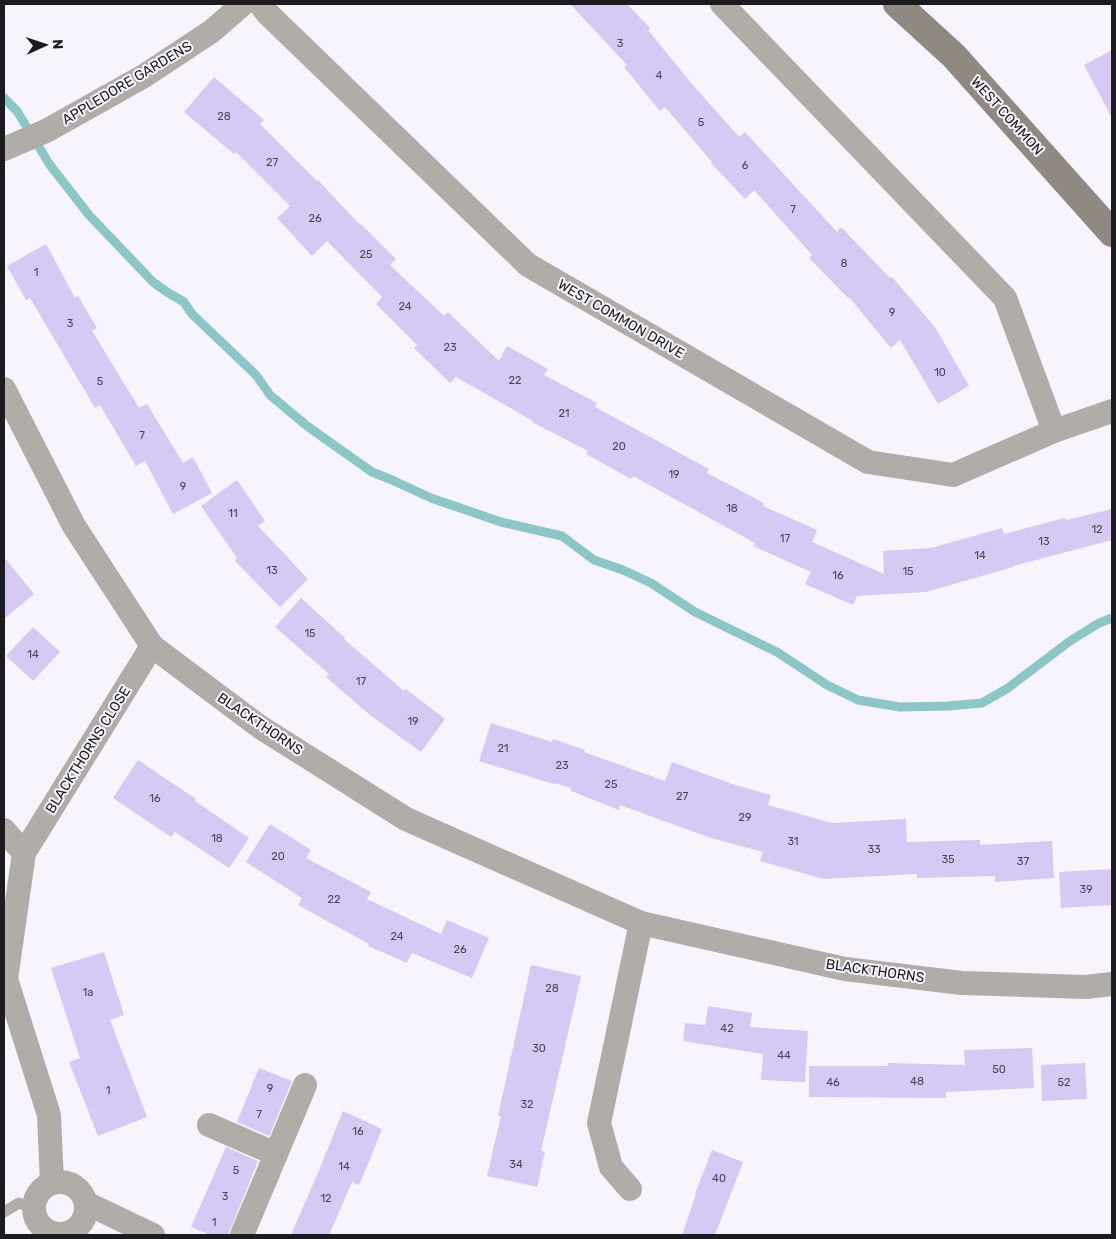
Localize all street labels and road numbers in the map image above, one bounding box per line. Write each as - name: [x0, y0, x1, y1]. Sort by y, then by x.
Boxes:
- street label: APPLEDORE GARDENS: [59, 38, 195, 128]
- street label: WEST COMMON: [967, 73, 1047, 159]
- street label: WEST COMMON DRIVE: [555, 276, 687, 362]
- street label: BLACKTHORNS CLOSE: [42, 683, 134, 817]
- street label: BLACKTHORNS: [214, 689, 306, 759]
- street label: BLACKTHORNS: [825, 956, 926, 986]

